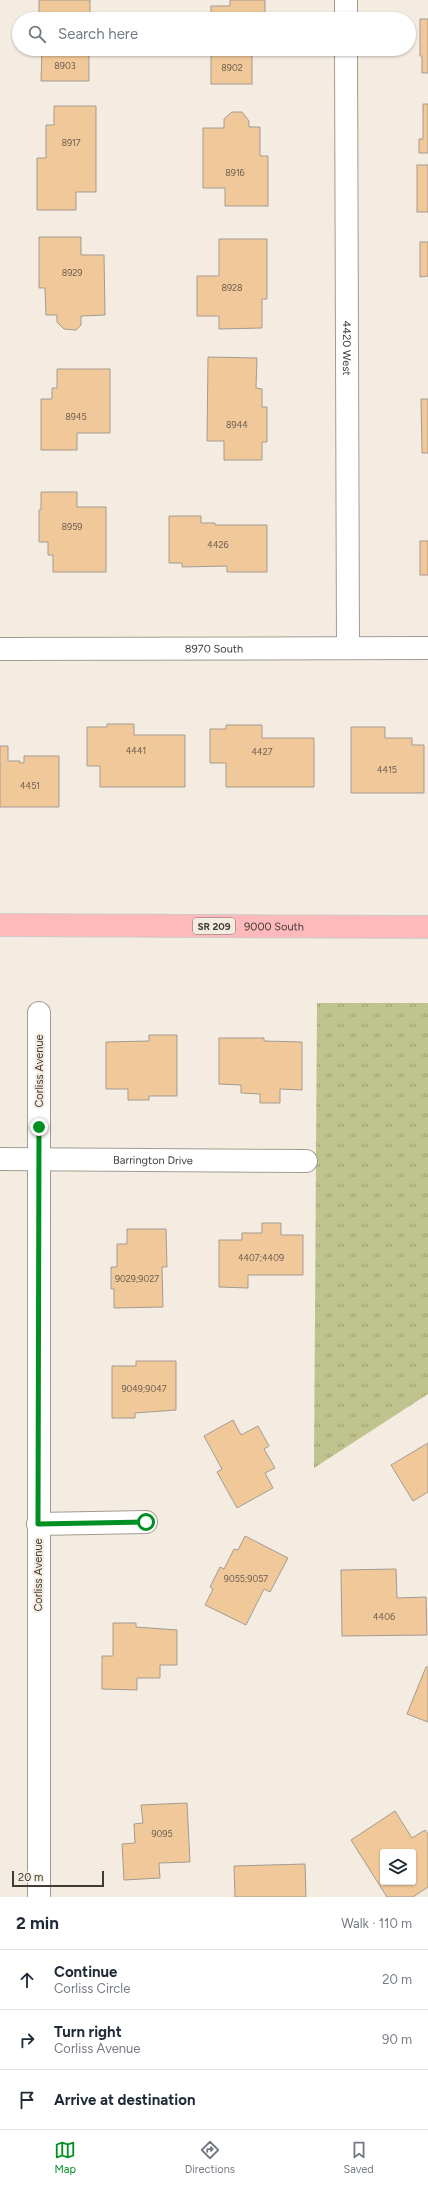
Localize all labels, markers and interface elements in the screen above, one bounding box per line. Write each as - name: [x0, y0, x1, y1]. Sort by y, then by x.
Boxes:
- search box: [12, 12, 416, 56]
- icon: search: [26, 23, 48, 45]
- text: Search here: [58, 25, 138, 43]
- house number: 8903: [54, 60, 76, 71]
- house number: 8902: [221, 62, 243, 73]
- house number: 8917: [61, 137, 81, 148]
- house number: 8916: [225, 167, 245, 178]
- house number: 8929: [62, 267, 82, 278]
- house number: 8928: [221, 282, 243, 293]
- street label: 4420 West: [340, 320, 354, 376]
- house number: 8945: [65, 411, 87, 422]
- house number: 8944: [226, 419, 248, 430]
- house number: 8959: [62, 521, 82, 532]
- house number: 4426: [207, 539, 229, 550]
- street label: 8970 South: [185, 642, 243, 655]
- house number: 4441: [126, 745, 146, 756]
- house number: 4427: [251, 746, 273, 757]
- house number: 4415: [377, 764, 397, 775]
- house number: 4451: [20, 780, 40, 791]
- road number: SR 209: [193, 918, 235, 934]
- street label: 9000 South: [244, 920, 304, 933]
- street label: Corliss Avenue: [33, 1034, 46, 1108]
- route end: [30, 1118, 48, 1136]
- street label: Barrington Drive: [113, 1153, 193, 1167]
- house number: 4407;4409: [238, 1252, 284, 1263]
- house number: 9029;9027: [115, 1273, 159, 1284]
- house number: 9049;9047: [121, 1383, 167, 1394]
- route start: [137, 1513, 155, 1531]
- street label: Corliss Avenue: [32, 1538, 45, 1612]
- house number: 9055;9057: [224, 1573, 268, 1584]
- house number: 4406: [373, 1611, 395, 1622]
- house number: 9095: [151, 1828, 173, 1839]
- map controls: [380, 1849, 416, 1885]
- button: layers: [380, 1849, 416, 1885]
- scale bar: [12, 1869, 104, 1888]
- text: 20 m: [18, 1871, 43, 1884]
- text: 2 min: [16, 1913, 59, 1933]
- text: Walk · 110 m: [341, 1916, 412, 1931]
- text: Continue: [54, 1963, 117, 1981]
- icon: ahead: [16, 1969, 38, 1991]
- text: 20 m: [382, 1972, 412, 1987]
- text: Corliss Circle: [54, 1981, 130, 1996]
- text: Turn right: [54, 2023, 122, 2041]
- icon: right: [16, 2029, 38, 2051]
- text: 90 m: [382, 2032, 412, 2047]
- text: Corliss Avenue: [54, 2041, 140, 2056]
- icon: arrive: [16, 2089, 38, 2111]
- text: Arrive at destination: [54, 2091, 195, 2109]
- tab: Map: [54, 2139, 76, 2176]
- tab: Directions: [185, 2139, 235, 2176]
- tab: Saved: [343, 2139, 374, 2176]

